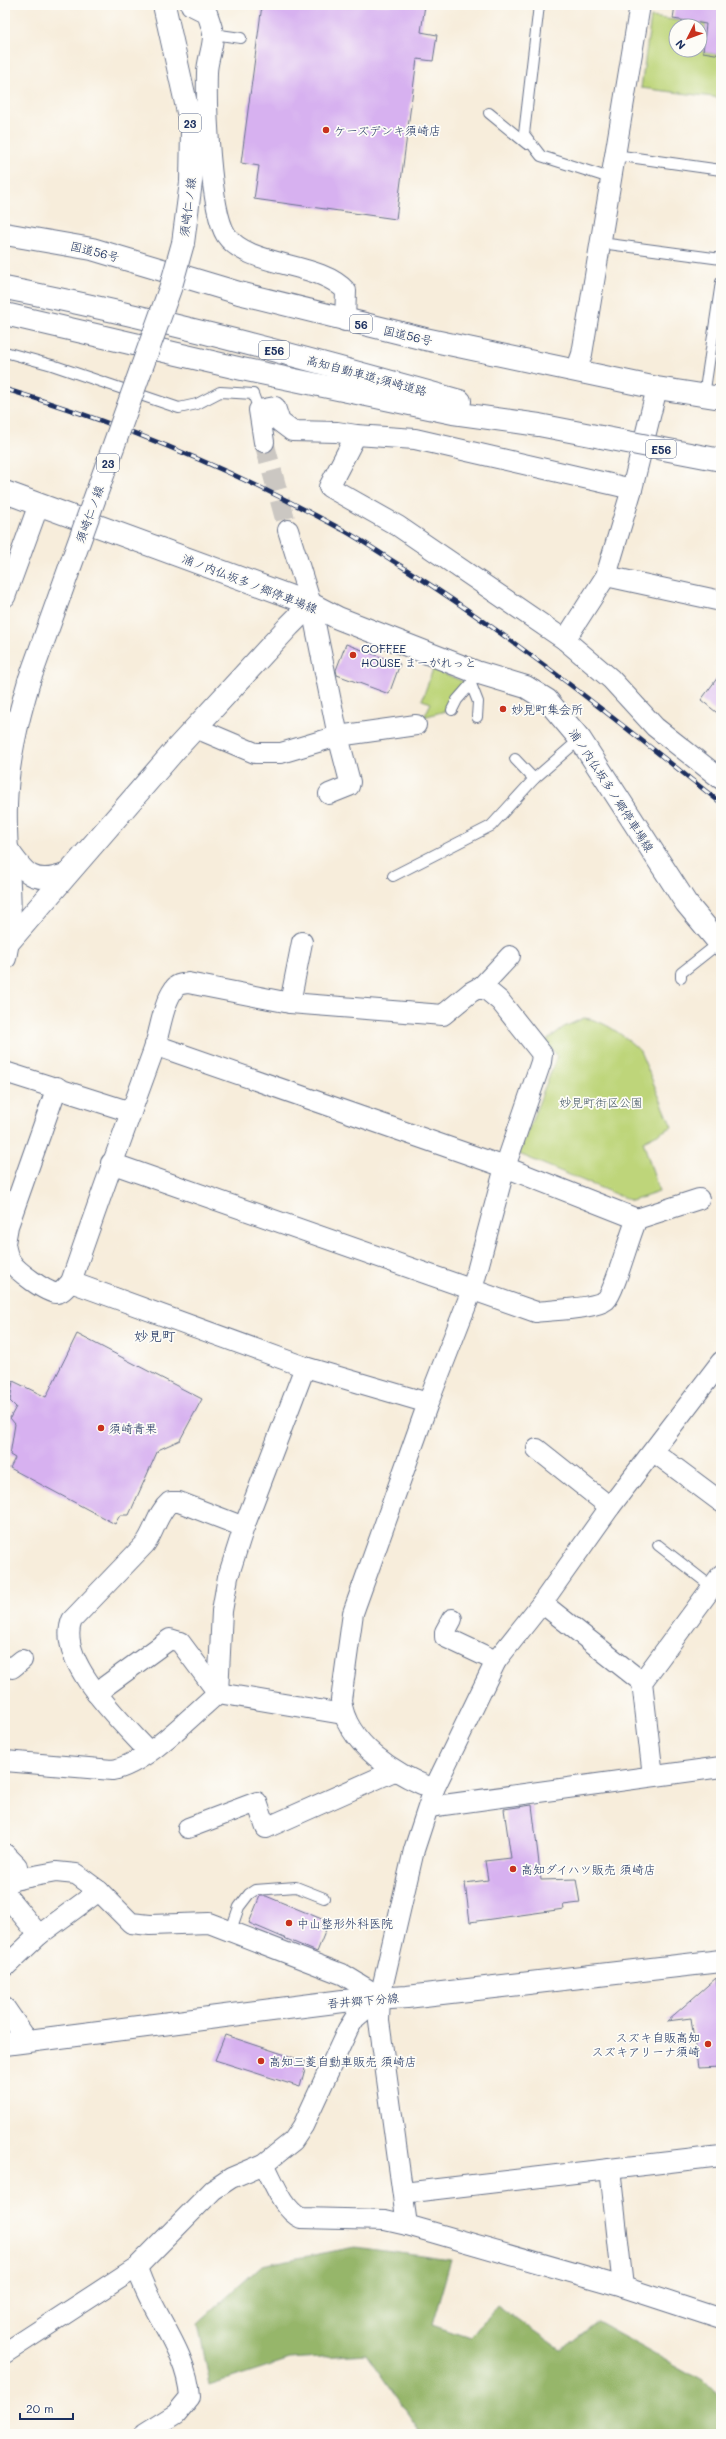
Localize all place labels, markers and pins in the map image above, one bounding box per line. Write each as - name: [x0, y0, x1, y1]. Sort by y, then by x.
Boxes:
- place label: ケーズデンキ須崎店: [334, 122, 441, 138]
- marker: ケーズデンキ須崎店: [321, 125, 331, 135]
- place label: COFFEE HOUSE まーがれっと: [361, 640, 477, 670]
- marker: COFFEE HOUSE まーがれっと: [348, 650, 358, 660]
- place label: 妙見町集会所: [511, 701, 583, 717]
- marker: 妙見町集会所: [498, 704, 508, 714]
- place label: 須崎青果: [109, 1420, 157, 1436]
- marker: 須崎青果: [96, 1423, 106, 1433]
- place label: 高知ダイハツ販売 須崎店: [521, 1861, 656, 1877]
- marker: 高知ダイハツ販売 須崎店: [508, 1864, 518, 1874]
- place label: 中山整形外科医院: [297, 1915, 393, 1931]
- marker: 中山整形外科医院: [284, 1918, 294, 1928]
- place label: スズキ自販高知 スズキアリーナ須崎: [592, 2029, 700, 2059]
- marker: スズキ自販高知 スズキアリーナ須崎: [703, 2039, 713, 2049]
- place label: 高知三菱自動車販売 須崎店: [269, 2053, 417, 2069]
- marker: 高知三菱自動車販売 須崎店: [256, 2056, 266, 2066]

